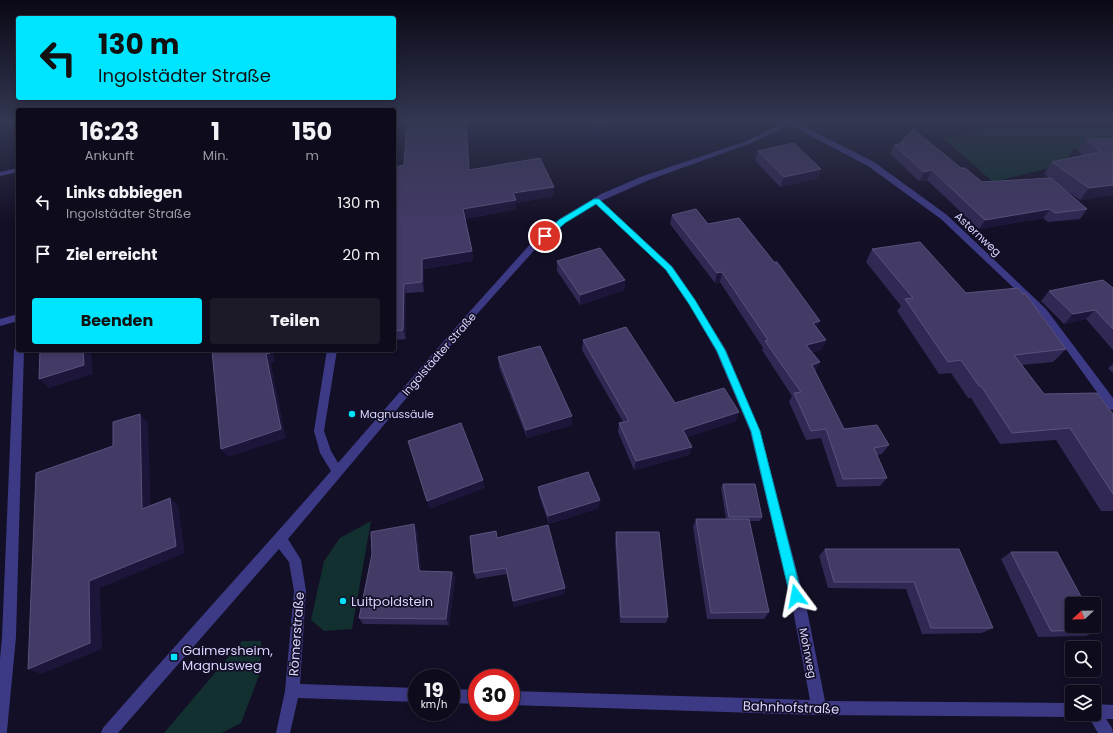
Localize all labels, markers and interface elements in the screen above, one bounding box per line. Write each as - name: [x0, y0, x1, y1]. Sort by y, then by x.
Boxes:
- text: 130 m: [98, 25, 179, 64]
- icon: left: [32, 32, 84, 84]
- text: Ingolstädter Straße: [98, 63, 271, 88]
- text: 16:23: [80, 115, 139, 148]
- text: 1: [211, 115, 220, 148]
- text: 150: [292, 115, 332, 148]
- text: Ankunft: [85, 146, 134, 165]
- text: Min.: [203, 146, 228, 165]
- text: m: [305, 146, 319, 165]
- text: Links abbiegen: [66, 182, 182, 203]
- icon: left: [32, 191, 54, 213]
- text: 130 m: [337, 192, 380, 213]
- text: Ingolstädter Straße: [66, 204, 191, 223]
- street label: Asternweg: [951, 208, 1005, 260]
- pin: [528, 219, 562, 253]
- icon: arrive: [534, 225, 556, 247]
- icon: arrive: [32, 243, 54, 265]
- text: Ziel erreicht: [66, 244, 157, 265]
- text: 20 m: [342, 244, 380, 265]
- button: Beenden: [32, 298, 202, 344]
- button: Teilen: [210, 298, 380, 344]
- street label: Ingolstädter Straße: [398, 309, 480, 399]
- place label: Magnussäule: [360, 406, 434, 422]
- marker: Magnussäule: [347, 409, 357, 419]
- position arrow: [775, 575, 817, 617]
- street label: Römerstraße: [284, 591, 309, 677]
- place label: Luitpoldstein: [351, 592, 433, 611]
- marker: Luitpoldstein: [338, 596, 348, 606]
- north arrow: [1065, 597, 1101, 633]
- map controls: [1065, 597, 1101, 721]
- street label: Mohrweg: [795, 626, 821, 680]
- place label: Gaimersheim, Magnusweg: [182, 641, 273, 675]
- button: search: [1065, 641, 1101, 677]
- marker: Gaimersheim, Magnusweg: [169, 652, 179, 662]
- speed limit sign: 30: [468, 669, 520, 721]
- text: 19: [424, 676, 444, 704]
- button: layers: [1065, 685, 1101, 721]
- street label: Bahnhofstraße: [742, 696, 839, 719]
- text: km/h: [421, 697, 447, 712]

